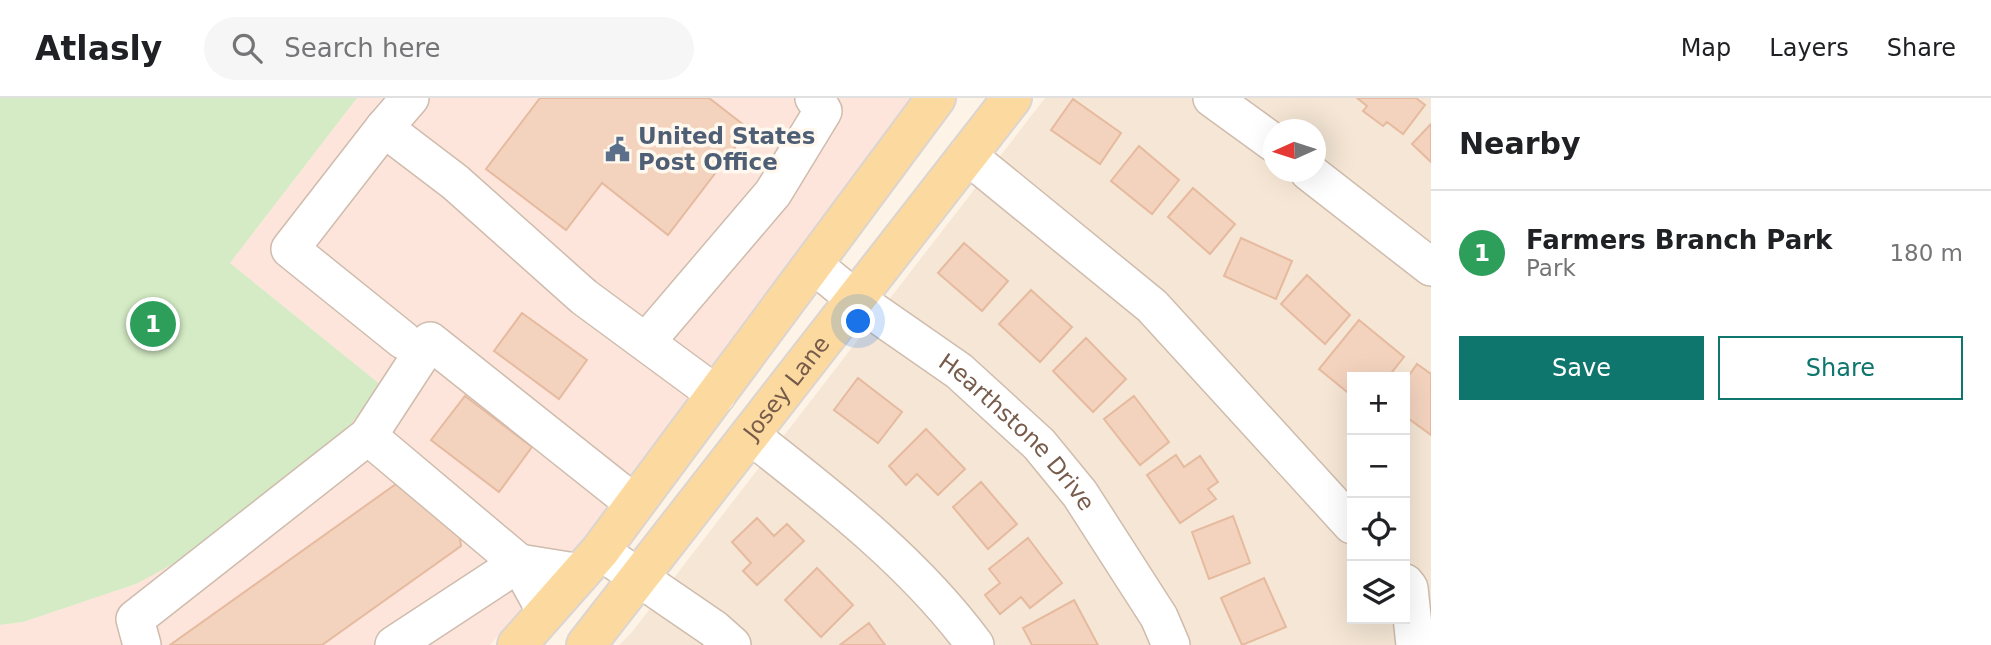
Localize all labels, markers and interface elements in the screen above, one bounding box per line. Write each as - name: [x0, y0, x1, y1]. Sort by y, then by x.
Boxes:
- search box: [204, 17, 694, 80]
- text: Atlasly: [35, 29, 162, 68]
- icon: search: [228, 29, 266, 67]
- text: Search here: [284, 33, 441, 63]
- text: Map: [1681, 34, 1731, 62]
- text: Layers: [1769, 34, 1849, 62]
- text: Share: [1887, 34, 1956, 62]
- north arrow: [1263, 119, 1326, 182]
- place label: United States Post Office: [638, 123, 815, 175]
- text: Nearby: [1459, 126, 1581, 161]
- public building icon: United States Post Office: [604, 135, 632, 163]
- text: Farmers Branch Park: [1526, 225, 1832, 255]
- text: 1: [1474, 240, 1490, 266]
- text: 180 m: [1889, 240, 1963, 266]
- text: Park: [1526, 255, 1576, 281]
- pin: 1: [130, 298, 176, 350]
- your location: [841, 304, 875, 338]
- street label: Josey Lane: [737, 331, 835, 446]
- button: Save: [1459, 336, 1704, 400]
- button: Share: [1718, 336, 1963, 400]
- street label: Hearthstone Drive: [934, 348, 1100, 515]
- map controls: [1347, 372, 1410, 624]
- button: +: [1347, 372, 1410, 435]
- button: −: [1347, 435, 1410, 498]
- button: locate: [1347, 498, 1410, 561]
- button: layers: [1347, 561, 1410, 624]

